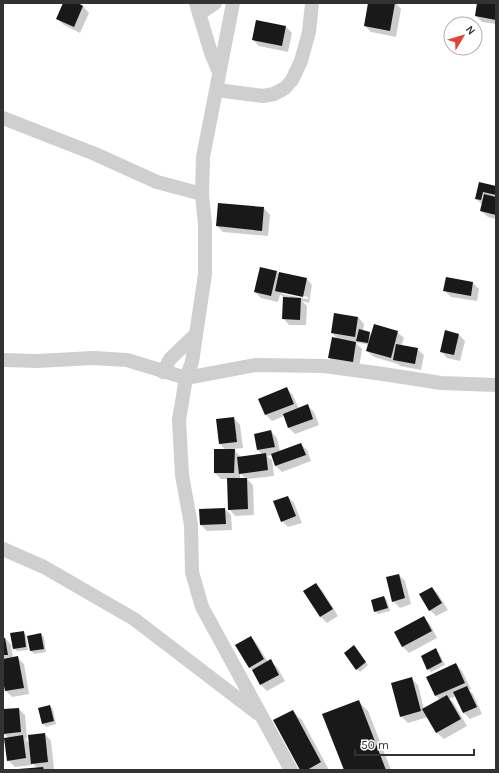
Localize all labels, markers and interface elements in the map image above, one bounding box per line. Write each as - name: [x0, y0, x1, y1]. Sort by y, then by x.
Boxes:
- north arrow: [443, 16, 483, 56]
- text: N: [463, 23, 478, 37]
- scale bar: [355, 731, 474, 757]
- text: 50 m: [361, 738, 389, 752]

